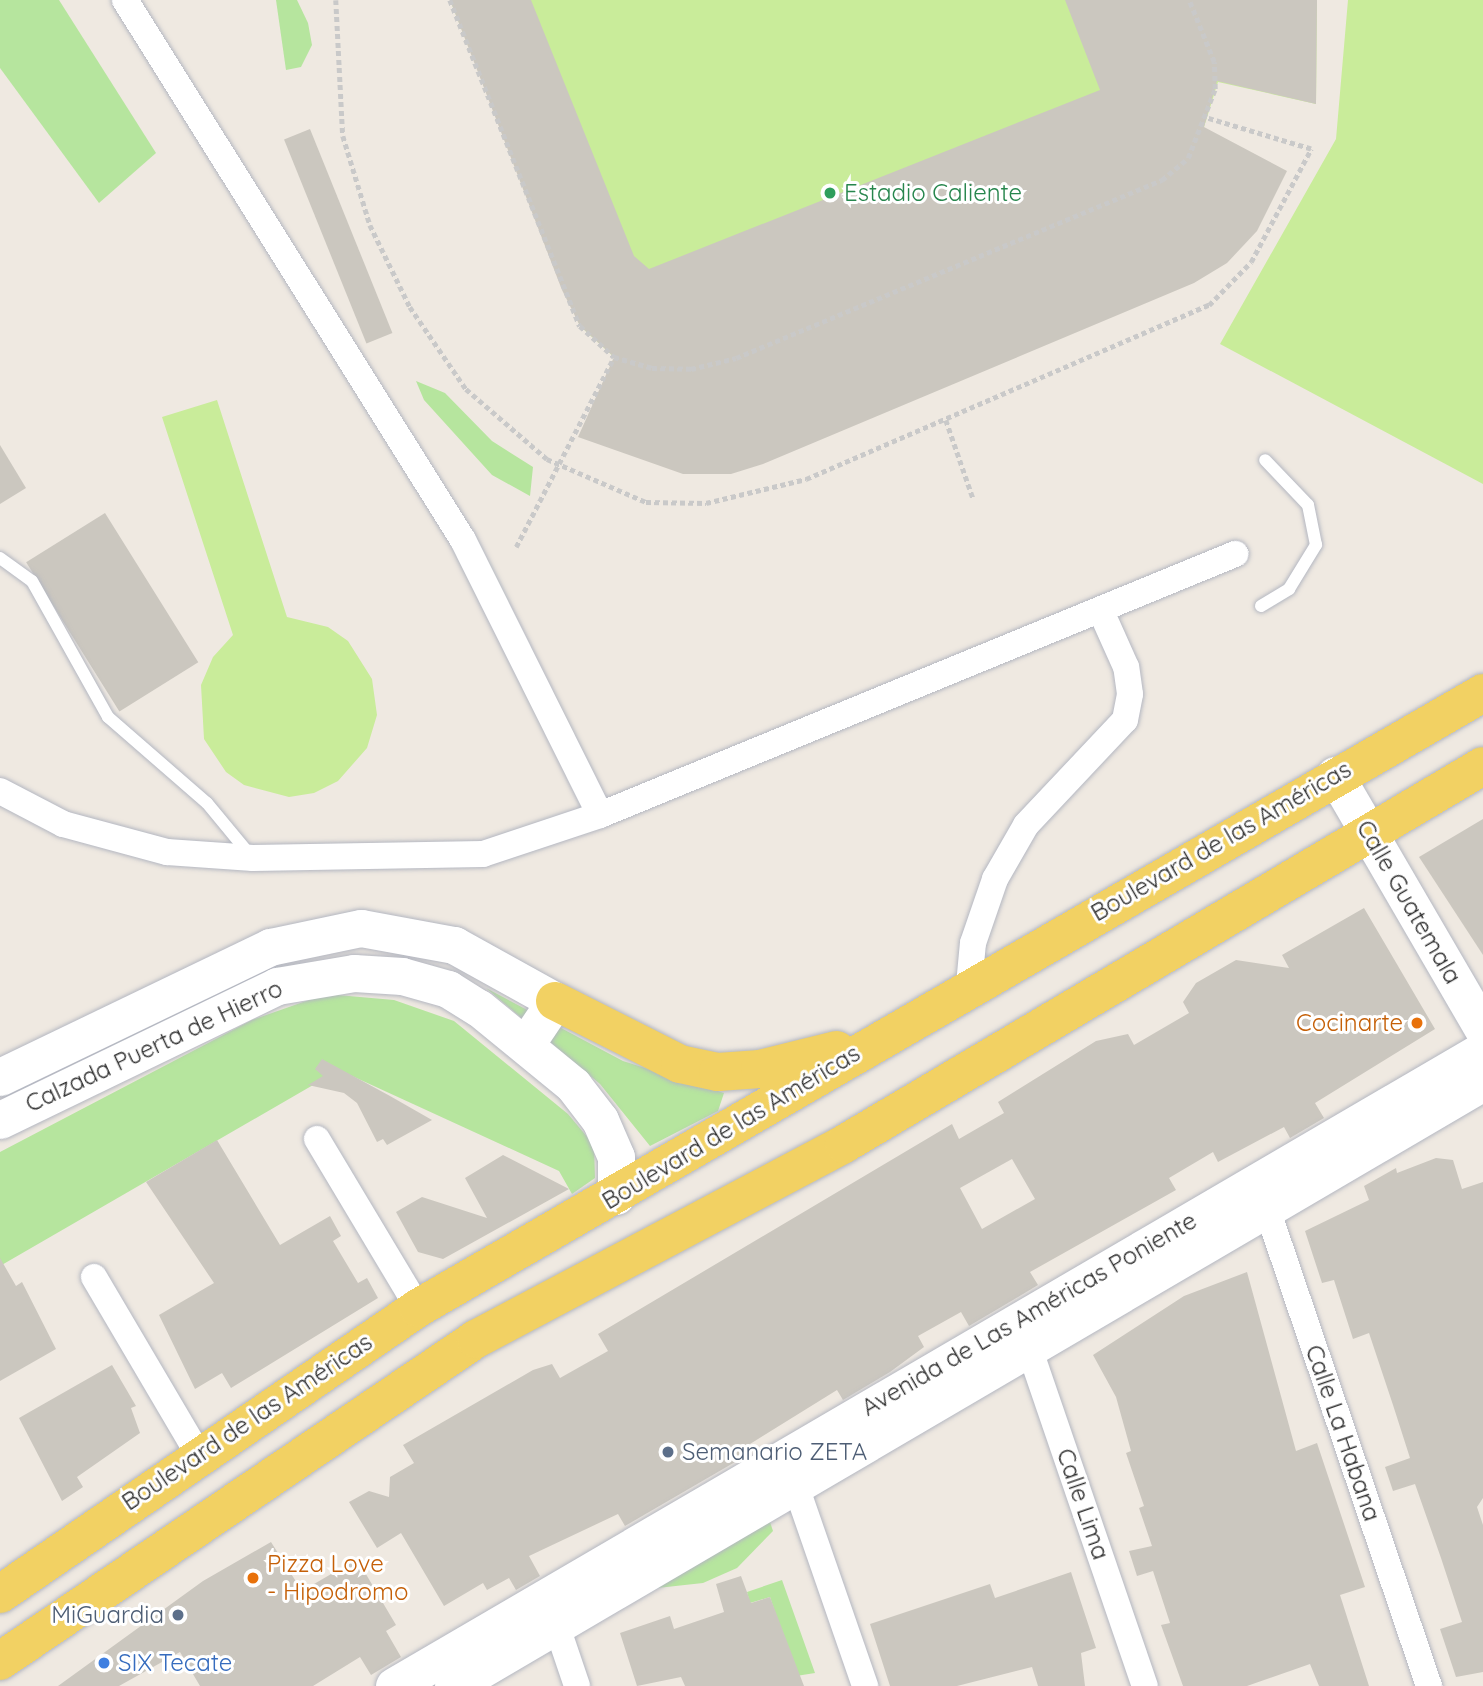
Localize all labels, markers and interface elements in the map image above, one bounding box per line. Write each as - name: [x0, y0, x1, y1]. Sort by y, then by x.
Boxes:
- place label: Estadio Caliente: [844, 179, 1022, 207]
- marker: Estadio Caliente: [822, 185, 838, 201]
- street label: Boulevard de las Américas: [1086, 755, 1356, 927]
- street label: Calle Guatemala: [1351, 815, 1467, 989]
- street label: Calzada Puerta de Hierro: [21, 974, 287, 1118]
- place label: Cocinarte: [1296, 1009, 1403, 1037]
- marker: Cocinarte: [1409, 1015, 1425, 1031]
- street label: Boulevard de las Américas: [597, 1039, 865, 1215]
- street label: Avenida de Las Américas Poniente: [856, 1206, 1202, 1422]
- street label: Boulevard de las Américas: [116, 1327, 378, 1517]
- street label: Calle La Habana: [1299, 1341, 1387, 1525]
- place label: Semanario ZETA: [682, 1438, 867, 1466]
- marker: Semanario ZETA: [660, 1444, 676, 1460]
- street label: Calle Lima: [1051, 1445, 1115, 1563]
- place label: Pizza Love - Hipodromo: [267, 1550, 409, 1606]
- marker: Pizza Love - Hipodromo: [245, 1570, 261, 1586]
- place label: MiGuardia: [51, 1601, 164, 1629]
- marker: MiGuardia: [170, 1607, 186, 1623]
- place label: SIX Tecate: [118, 1649, 232, 1677]
- marker: SIX Tecate: [96, 1655, 112, 1671]

